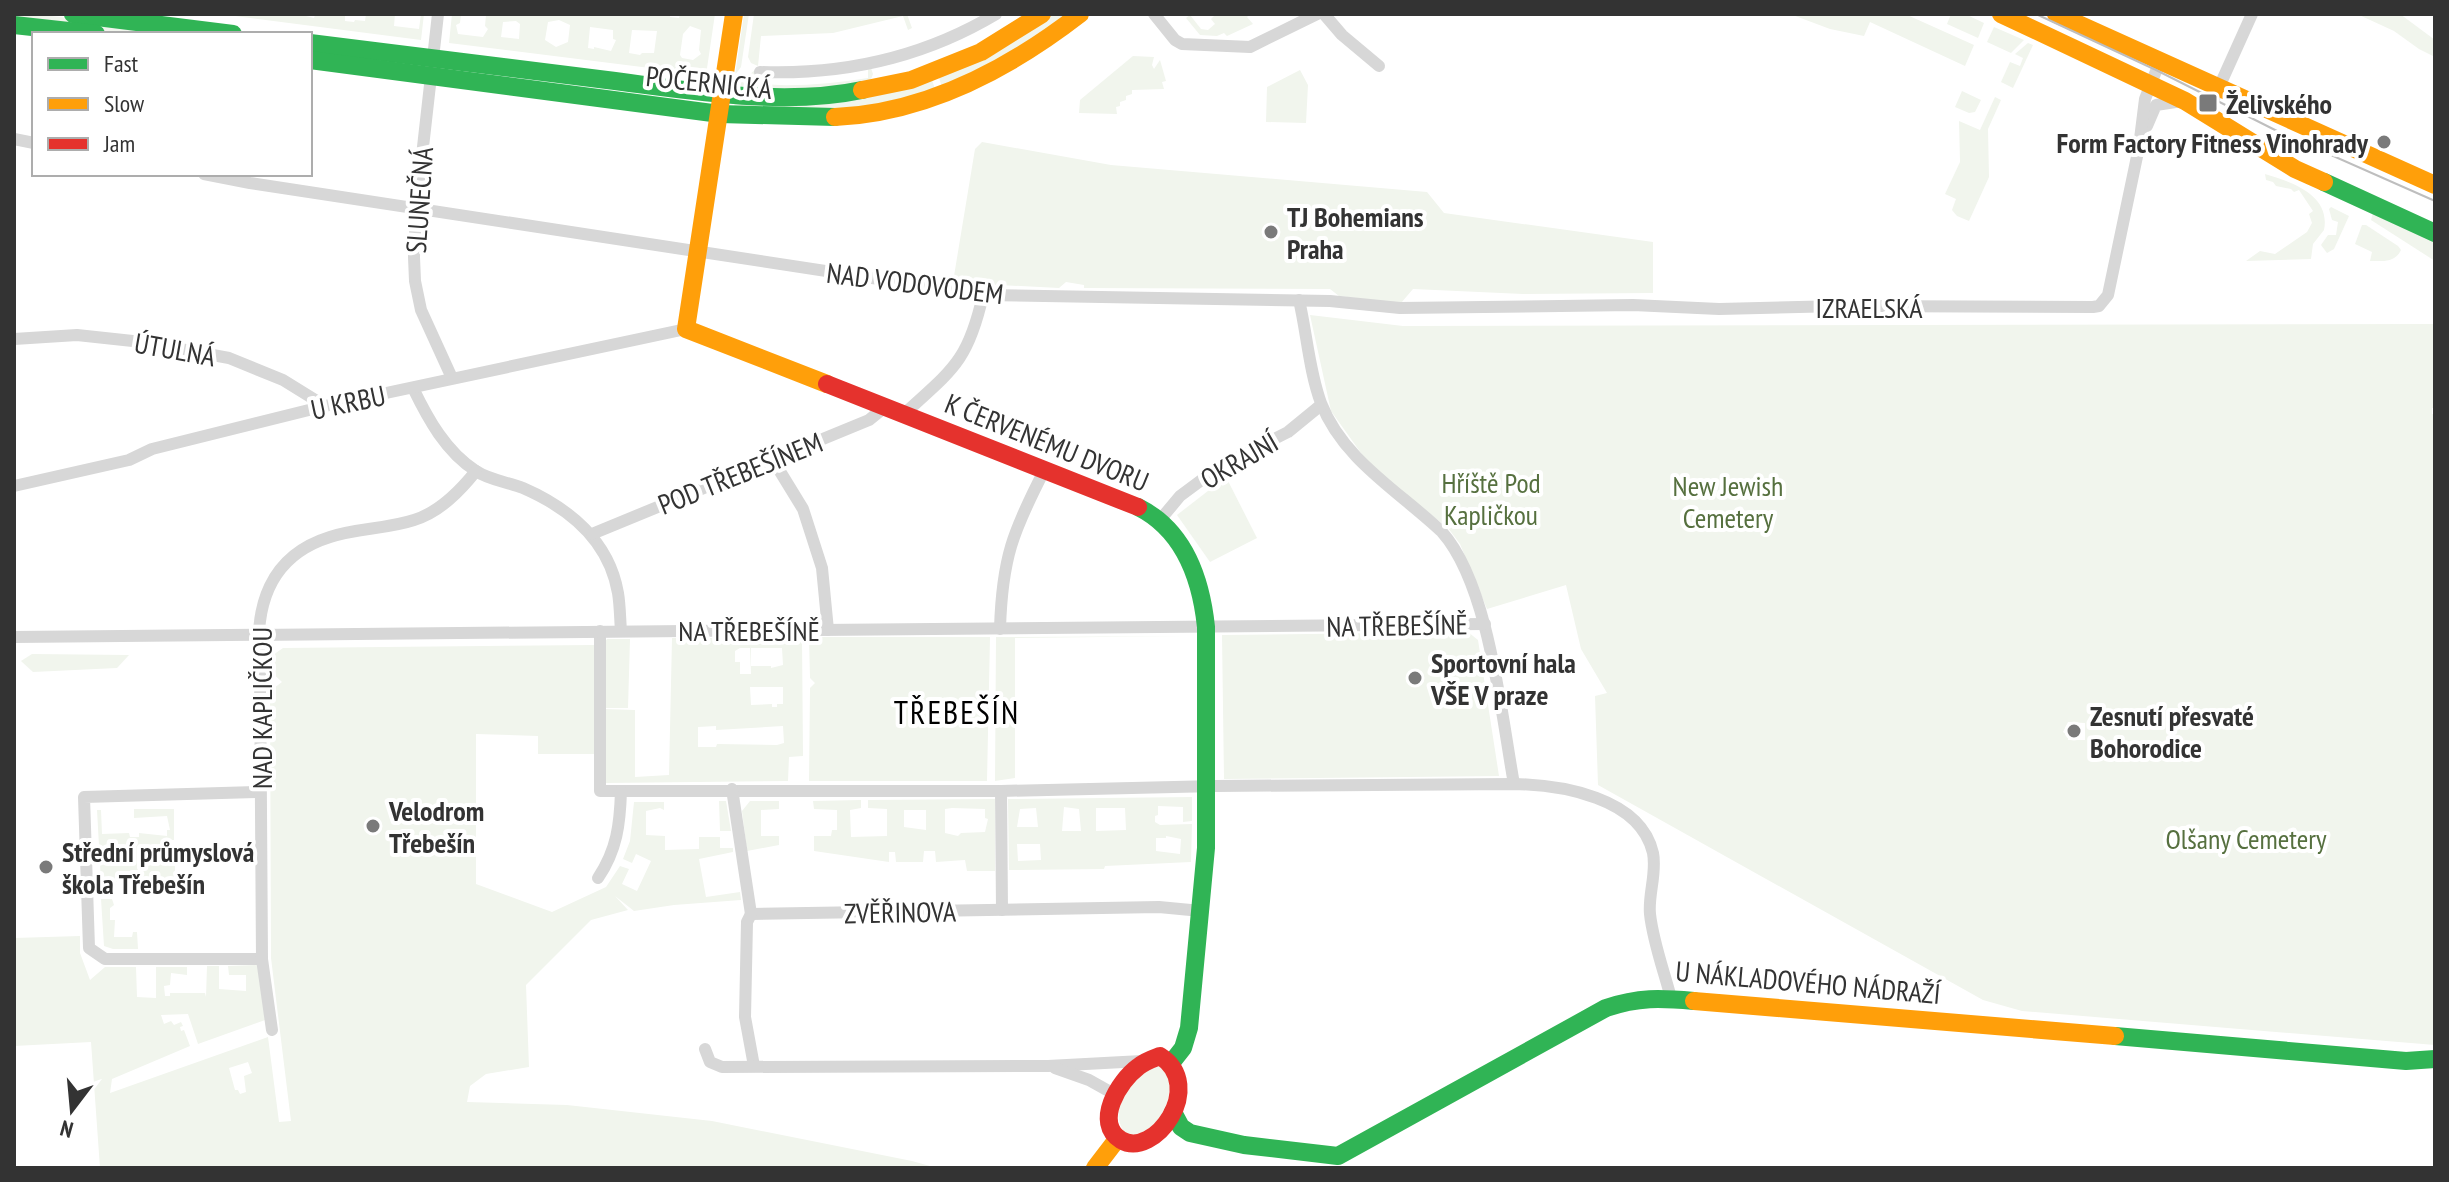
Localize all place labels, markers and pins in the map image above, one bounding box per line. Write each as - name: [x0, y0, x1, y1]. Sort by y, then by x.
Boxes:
- place label: Želivského: [2226, 85, 2332, 122]
- marker: Želivského: [2197, 92, 2219, 114]
- place label: Form Factory Fitness Vinohrady: [2056, 124, 2369, 161]
- marker: Form Factory Fitness Vinohrady: [2375, 133, 2393, 151]
- place label: TJ Bohemians Praha: [1287, 198, 1424, 267]
- marker: TJ Bohemians Praha: [1262, 223, 1280, 241]
- place label: Sportovní hala VŠE V praze: [1430, 644, 1576, 713]
- marker: Sportovní hala VŠE V praze: [1406, 669, 1424, 687]
- place label: Zesnutí přesvaté Bohorodice: [2090, 697, 2254, 766]
- marker: Zesnutí přesvaté Bohorodice: [2065, 722, 2083, 740]
- place label: Velodrom Třebešín: [388, 792, 484, 861]
- marker: Velodrom Třebešín: [364, 817, 382, 835]
- place label: Střední průmyslová škola Třebešín: [62, 833, 254, 902]
- marker: Střední průmyslová škola Třebešín: [37, 858, 55, 876]

